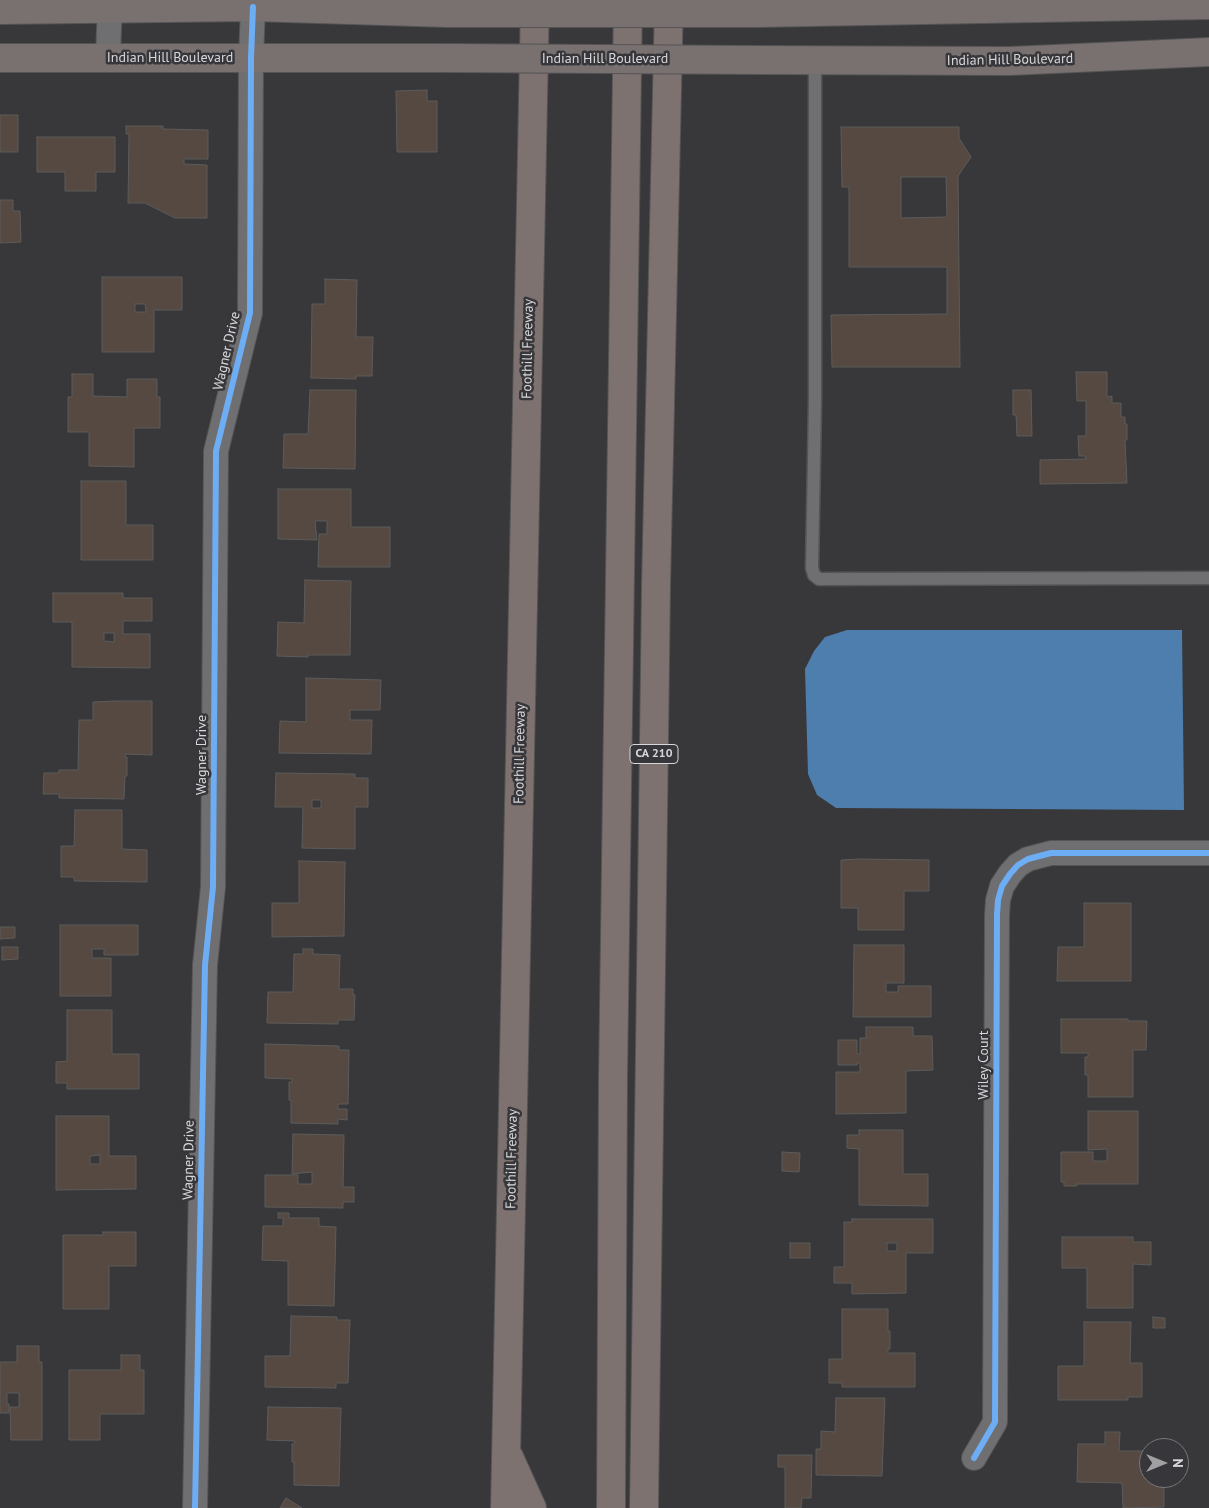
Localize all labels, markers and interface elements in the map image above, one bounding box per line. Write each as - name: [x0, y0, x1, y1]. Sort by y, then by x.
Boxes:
- street label: Indian Hill Boulevard: [107, 50, 233, 66]
- street label: Indian Hill Boulevard: [947, 50, 1073, 70]
- street label: Indian Hill Boulevard: [542, 51, 668, 67]
- street label: Foothill Freeway: [519, 299, 537, 399]
- street label: Wagner Drive: [210, 310, 244, 392]
- street label: Foothill Freeway: [511, 704, 529, 804]
- street label: Wagner Drive: [194, 715, 210, 795]
- road number: CA 210: [630, 744, 678, 764]
- street label: Wiley Court: [976, 1031, 992, 1099]
- street label: Foothill Freeway: [503, 1109, 521, 1209]
- street label: Wagner Drive: [180, 1120, 198, 1200]
- north arrow: [1139, 1438, 1189, 1488]
- text: N: [1169, 1458, 1187, 1468]

